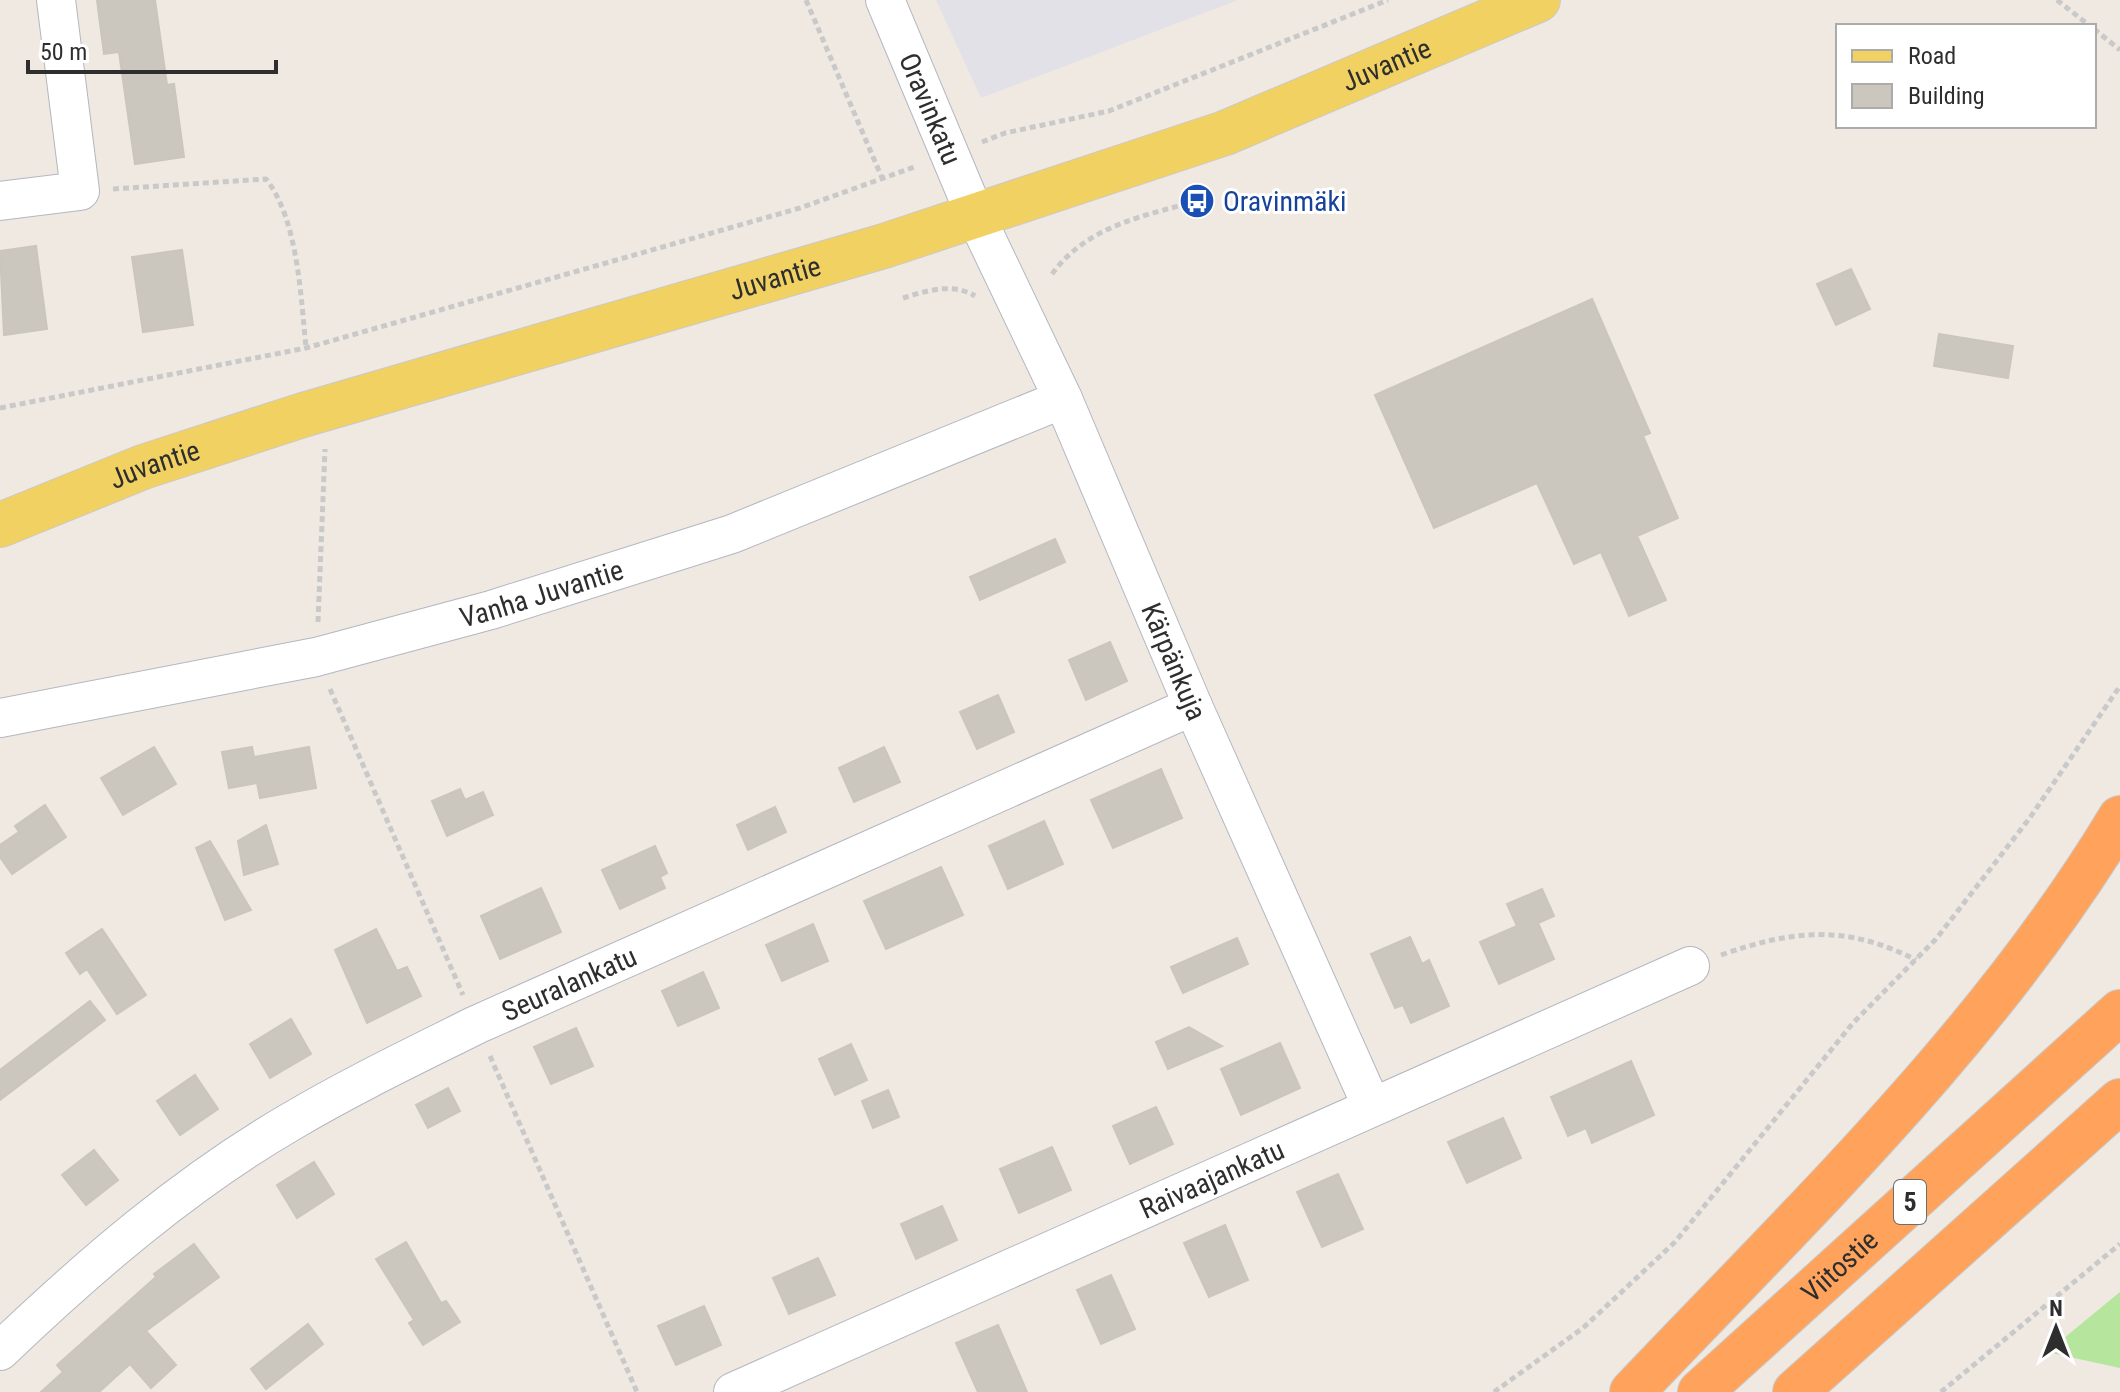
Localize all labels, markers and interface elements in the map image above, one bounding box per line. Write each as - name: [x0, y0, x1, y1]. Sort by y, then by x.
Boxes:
- scale bar: [28, 24, 276, 74]
- legend: [1836, 24, 2096, 128]
- street label: Juvantie: [1337, 31, 1436, 98]
- text: 50 m: [40, 38, 87, 66]
- text: Road: [1908, 42, 1956, 70]
- street label: Oravinkatu: [892, 48, 968, 170]
- text: Building: [1908, 82, 1985, 110]
- bus stop icon: Oravinmäki: [1178, 182, 1216, 220]
- place label: Oravinmäki: [1223, 185, 1347, 218]
- street label: Juvantie: [725, 249, 825, 307]
- street label: Juvantie: [104, 434, 204, 496]
- street label: Vanha Juvantie: [456, 553, 627, 635]
- street label: Kärpänkuja: [1134, 598, 1213, 725]
- street label: Seuralankatu: [497, 940, 642, 1028]
- street label: Raivaajankatu: [1135, 1133, 1289, 1226]
- road number: 5: [1894, 1180, 1926, 1224]
- street label: Viitostie: [1795, 1223, 1885, 1309]
- north arrow: [2016, 1288, 2096, 1368]
- text: N: [2049, 1296, 2063, 1321]

